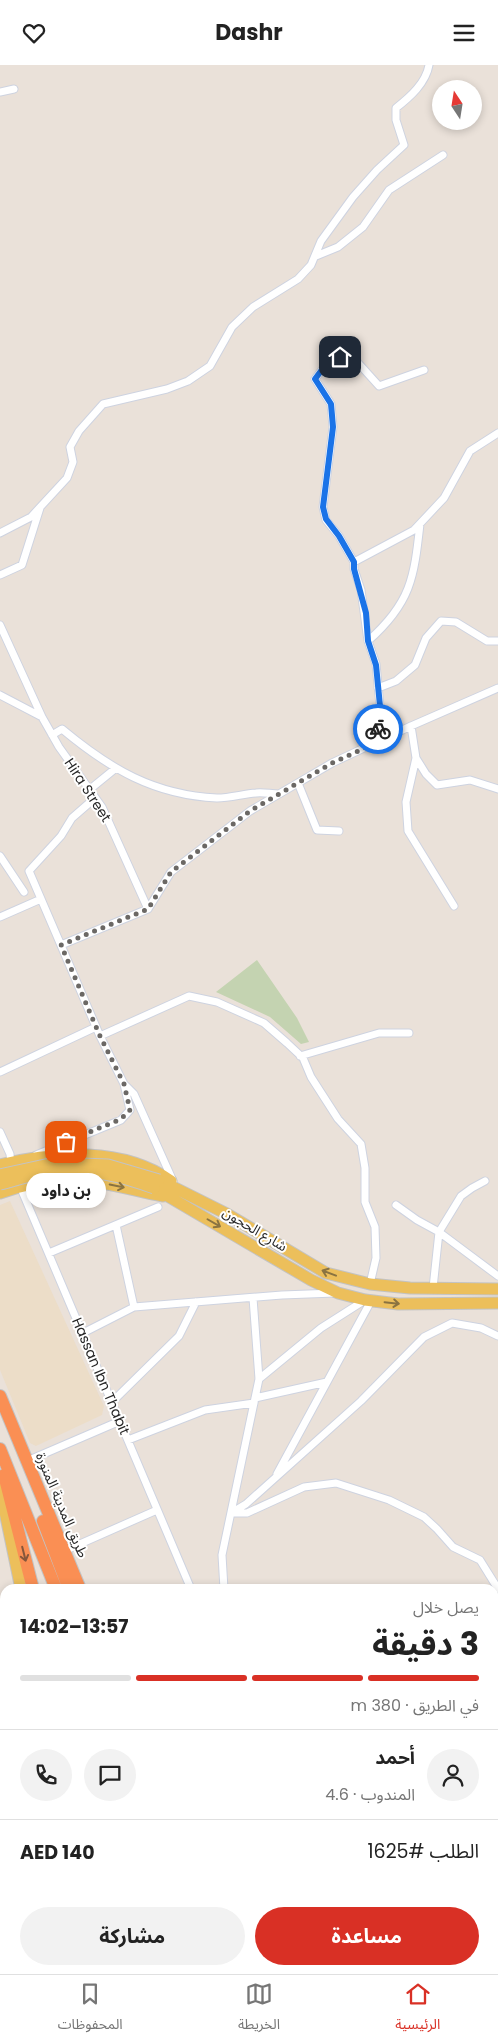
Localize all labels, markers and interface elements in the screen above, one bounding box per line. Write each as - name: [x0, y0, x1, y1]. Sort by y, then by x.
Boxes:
- text: Dashr: [215, 17, 283, 48]
- icon: heart: [20, 19, 48, 47]
- icon: menu: [450, 19, 478, 47]
- north arrow: [432, 80, 482, 130]
- map controls: [432, 80, 482, 130]
- pin: [319, 336, 361, 378]
- icon: home: [326, 343, 354, 371]
- courier: [353, 704, 403, 754]
- icon: bike: [364, 715, 392, 743]
- street label: Hira Street: [60, 754, 116, 826]
- pin: [45, 1121, 87, 1163]
- icon: bag: [52, 1128, 80, 1156]
- callout: بن داود: [26, 1172, 106, 1207]
- text: بن داود: [41, 1179, 91, 1202]
- one-way arrow: [108, 1182, 124, 1192]
- street label: شارع الحجون: [218, 1202, 291, 1257]
- one-way arrow: [207, 1218, 221, 1228]
- one-way arrow: [322, 1267, 337, 1277]
- one-way arrow: [384, 1298, 400, 1308]
- street label: Hassan Ibn Thabit: [67, 1314, 135, 1438]
- street label: طريق المدينة المنورة: [31, 1449, 93, 1561]
- one-way arrow: [20, 1545, 29, 1561]
- text: يصل خلال: [413, 1596, 479, 1619]
- text: 13:57–14:02: [20, 1613, 128, 1640]
- text: 3 دقيقة: [372, 1621, 479, 1666]
- text: في الطريق · 380 m: [351, 1694, 479, 1717]
- text: أحمد: [375, 1744, 415, 1771]
- button: phone: [20, 1749, 72, 1801]
- button: chat: [84, 1749, 136, 1801]
- button: person: [427, 1749, 479, 1801]
- text: المندوب · 4.6: [325, 1783, 415, 1806]
- text: الطلب #1625: [368, 1838, 479, 1865]
- text: AED 140: [20, 1839, 95, 1866]
- button: مشاركة: [20, 1907, 245, 1965]
- button: مساعدة: [255, 1907, 479, 1965]
- tab: المحفوظات: [58, 1980, 123, 2039]
- tab: الخريطة: [238, 1980, 280, 2039]
- tab: الرئيسية: [395, 1980, 440, 2039]

